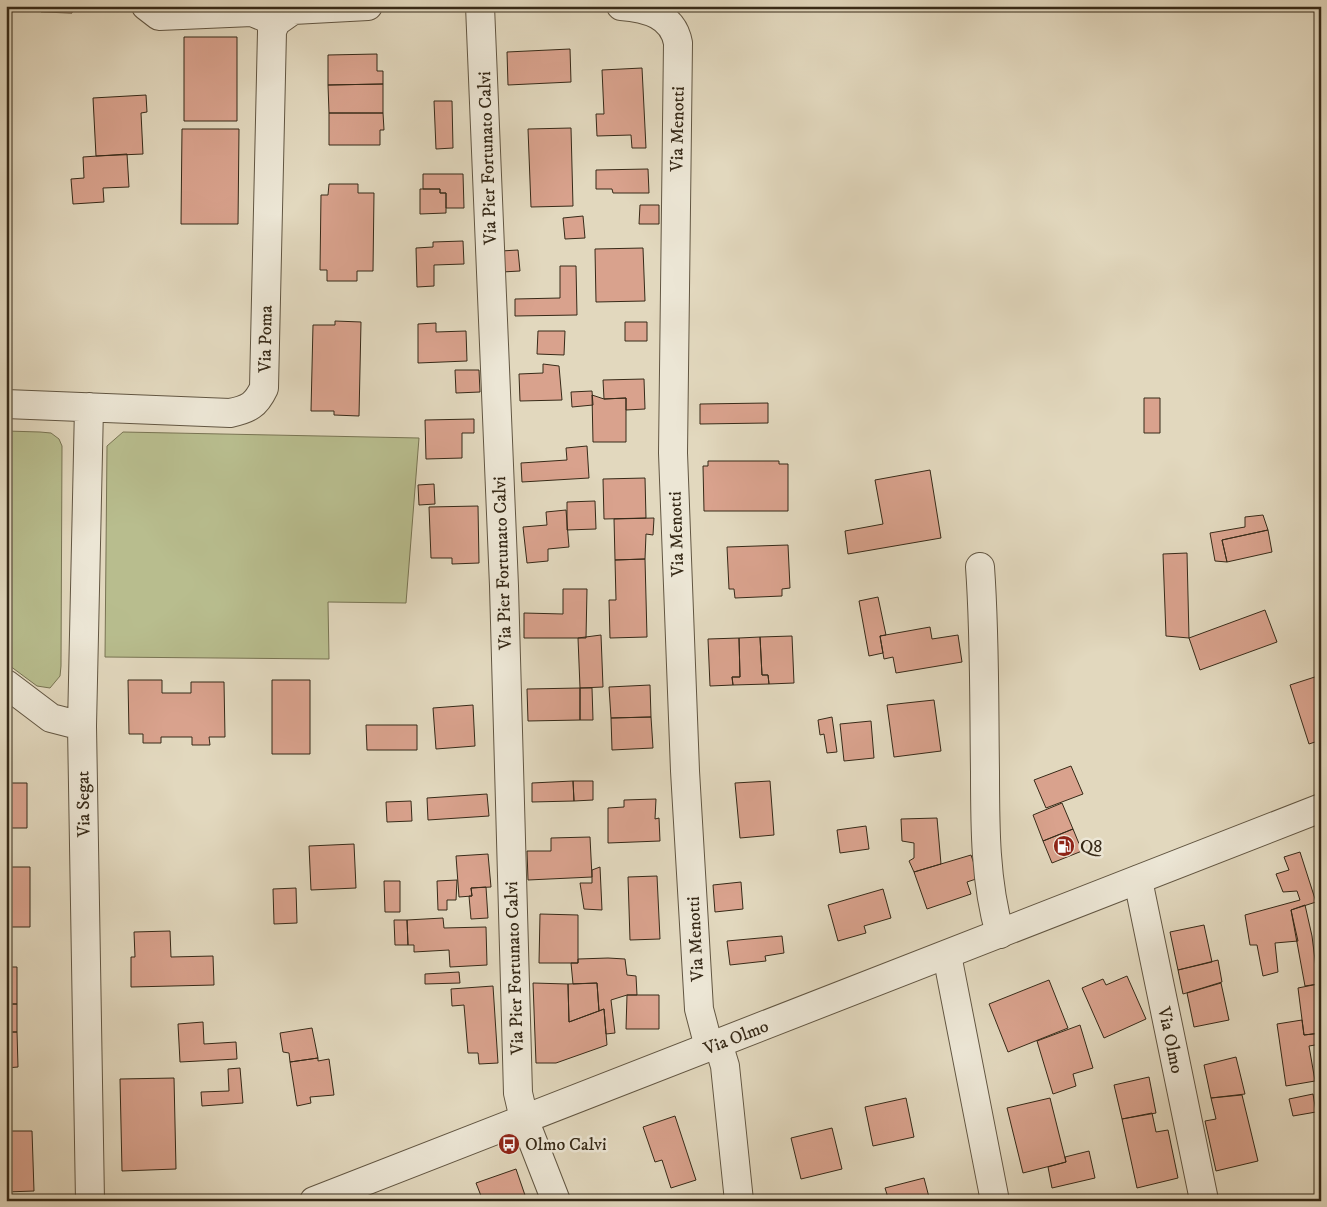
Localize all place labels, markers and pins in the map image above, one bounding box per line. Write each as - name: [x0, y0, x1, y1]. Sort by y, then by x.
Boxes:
- fuel station icon: Q8: [1052, 834, 1076, 858]
- place label: Q8: [1080, 836, 1102, 858]
- bus stop icon: Olmo Calvi: [497, 1132, 521, 1156]
- place label: Olmo Calvi: [525, 1134, 607, 1156]

